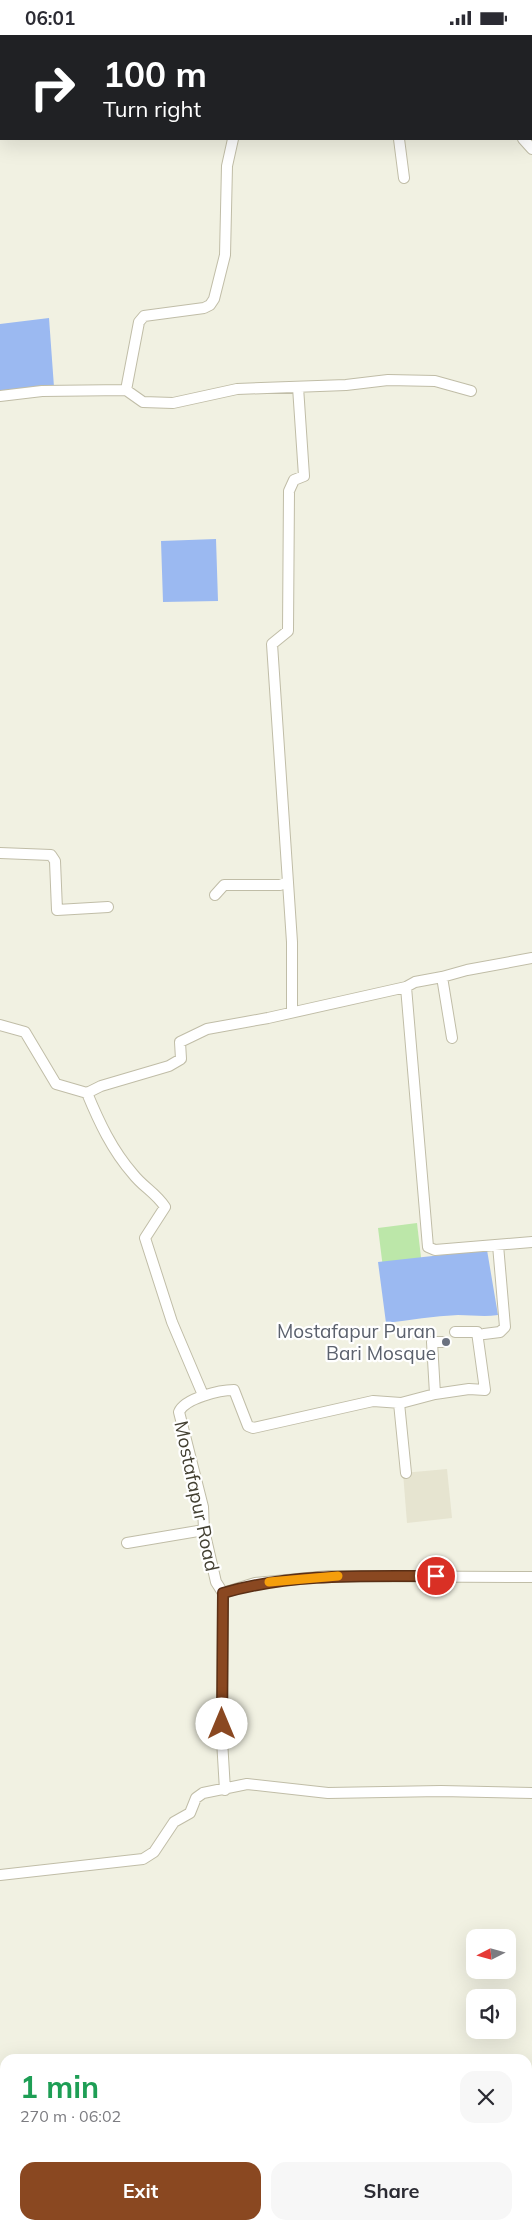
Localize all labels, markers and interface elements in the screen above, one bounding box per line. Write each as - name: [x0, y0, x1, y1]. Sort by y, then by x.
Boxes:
- text: 06:01: [25, 6, 75, 30]
- text: 100 m: [103, 52, 207, 96]
- icon: right: [20, 55, 85, 120]
- text: Turn right: [103, 95, 201, 123]
- place label: Mostafapur Puran Bari Mosque: [277, 1319, 436, 1365]
- marker: Mostafapur Puran Bari Mosque: [440, 1336, 452, 1348]
- street label: Mostafapur Road: [169, 1419, 225, 1573]
- pin: [415, 1555, 457, 1597]
- icon: arrive: [422, 1562, 450, 1590]
- position arrow: [195, 1697, 247, 1749]
- north arrow: [466, 1929, 516, 1979]
- map controls: [466, 1929, 516, 2039]
- button: sound: [466, 1989, 516, 2039]
- text: 1 min: [20, 2068, 99, 2106]
- button: close: [460, 2071, 512, 2123]
- text: 270 m · 06:02: [20, 2106, 121, 2126]
- button: Exit: [20, 2162, 261, 2220]
- button: Share: [271, 2162, 512, 2220]

